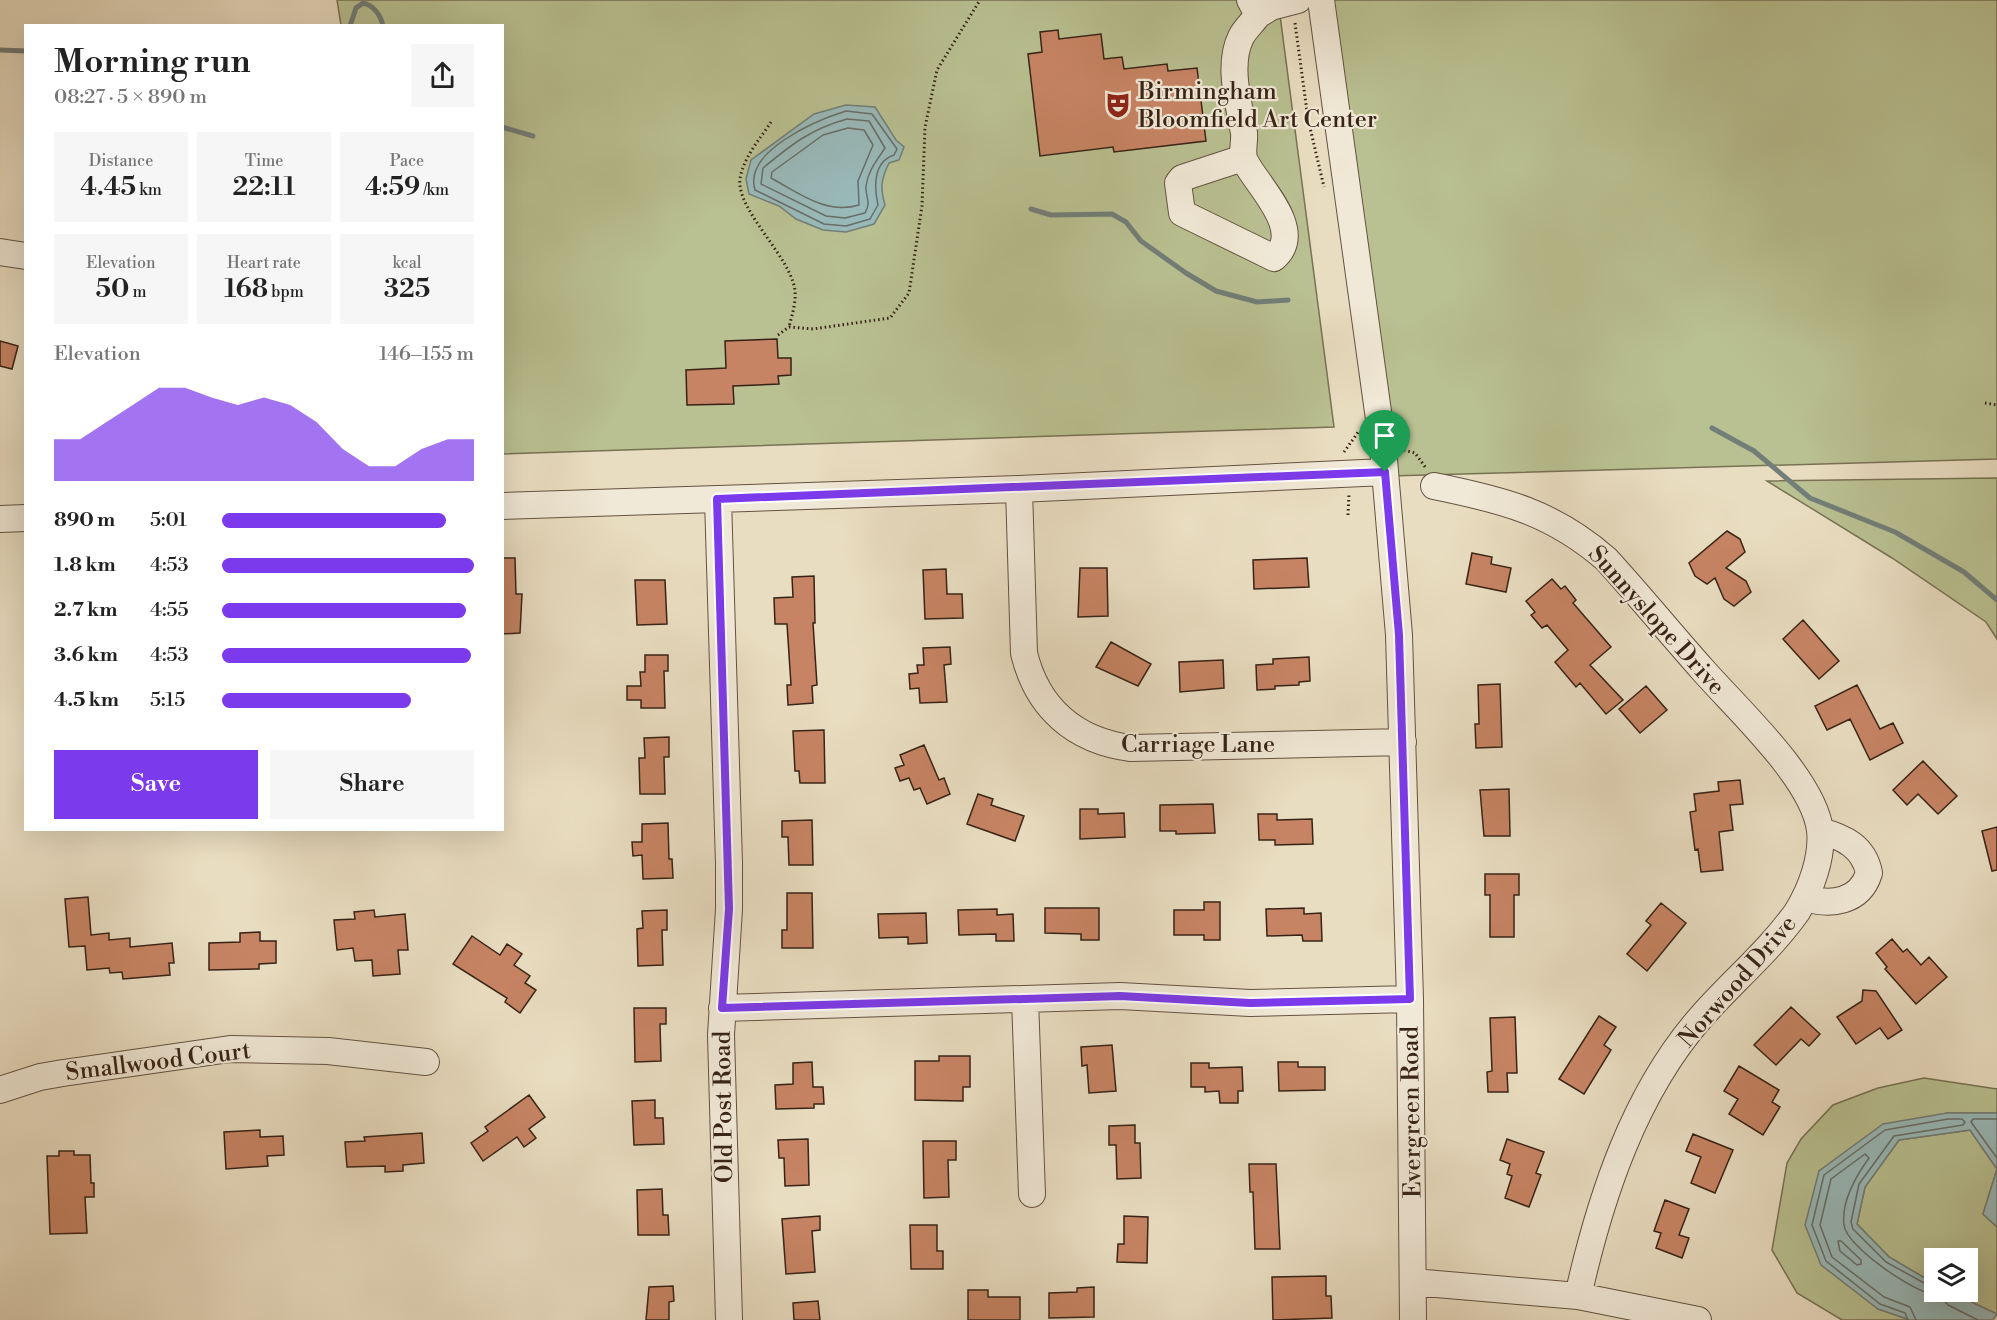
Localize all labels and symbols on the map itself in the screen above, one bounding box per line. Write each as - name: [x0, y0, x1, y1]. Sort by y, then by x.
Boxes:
- place label: Birmingham Bloomfield Art Center: [1137, 77, 1377, 135]
- theatre icon: Birmingham Bloomfield Art Center: [1103, 90, 1133, 120]
- pin: [1359, 410, 1410, 472]
- street label: Sunnyslope Drive: [1581, 540, 1731, 702]
- street label: Carriage Lane: [1121, 730, 1275, 760]
- street label: Norwood Drive: [1672, 909, 1803, 1054]
- street label: Evergreen Road: [1395, 1025, 1428, 1198]
- street label: Old Post Road: [708, 1030, 740, 1183]
- street label: Smallwood Court: [64, 1036, 253, 1088]

